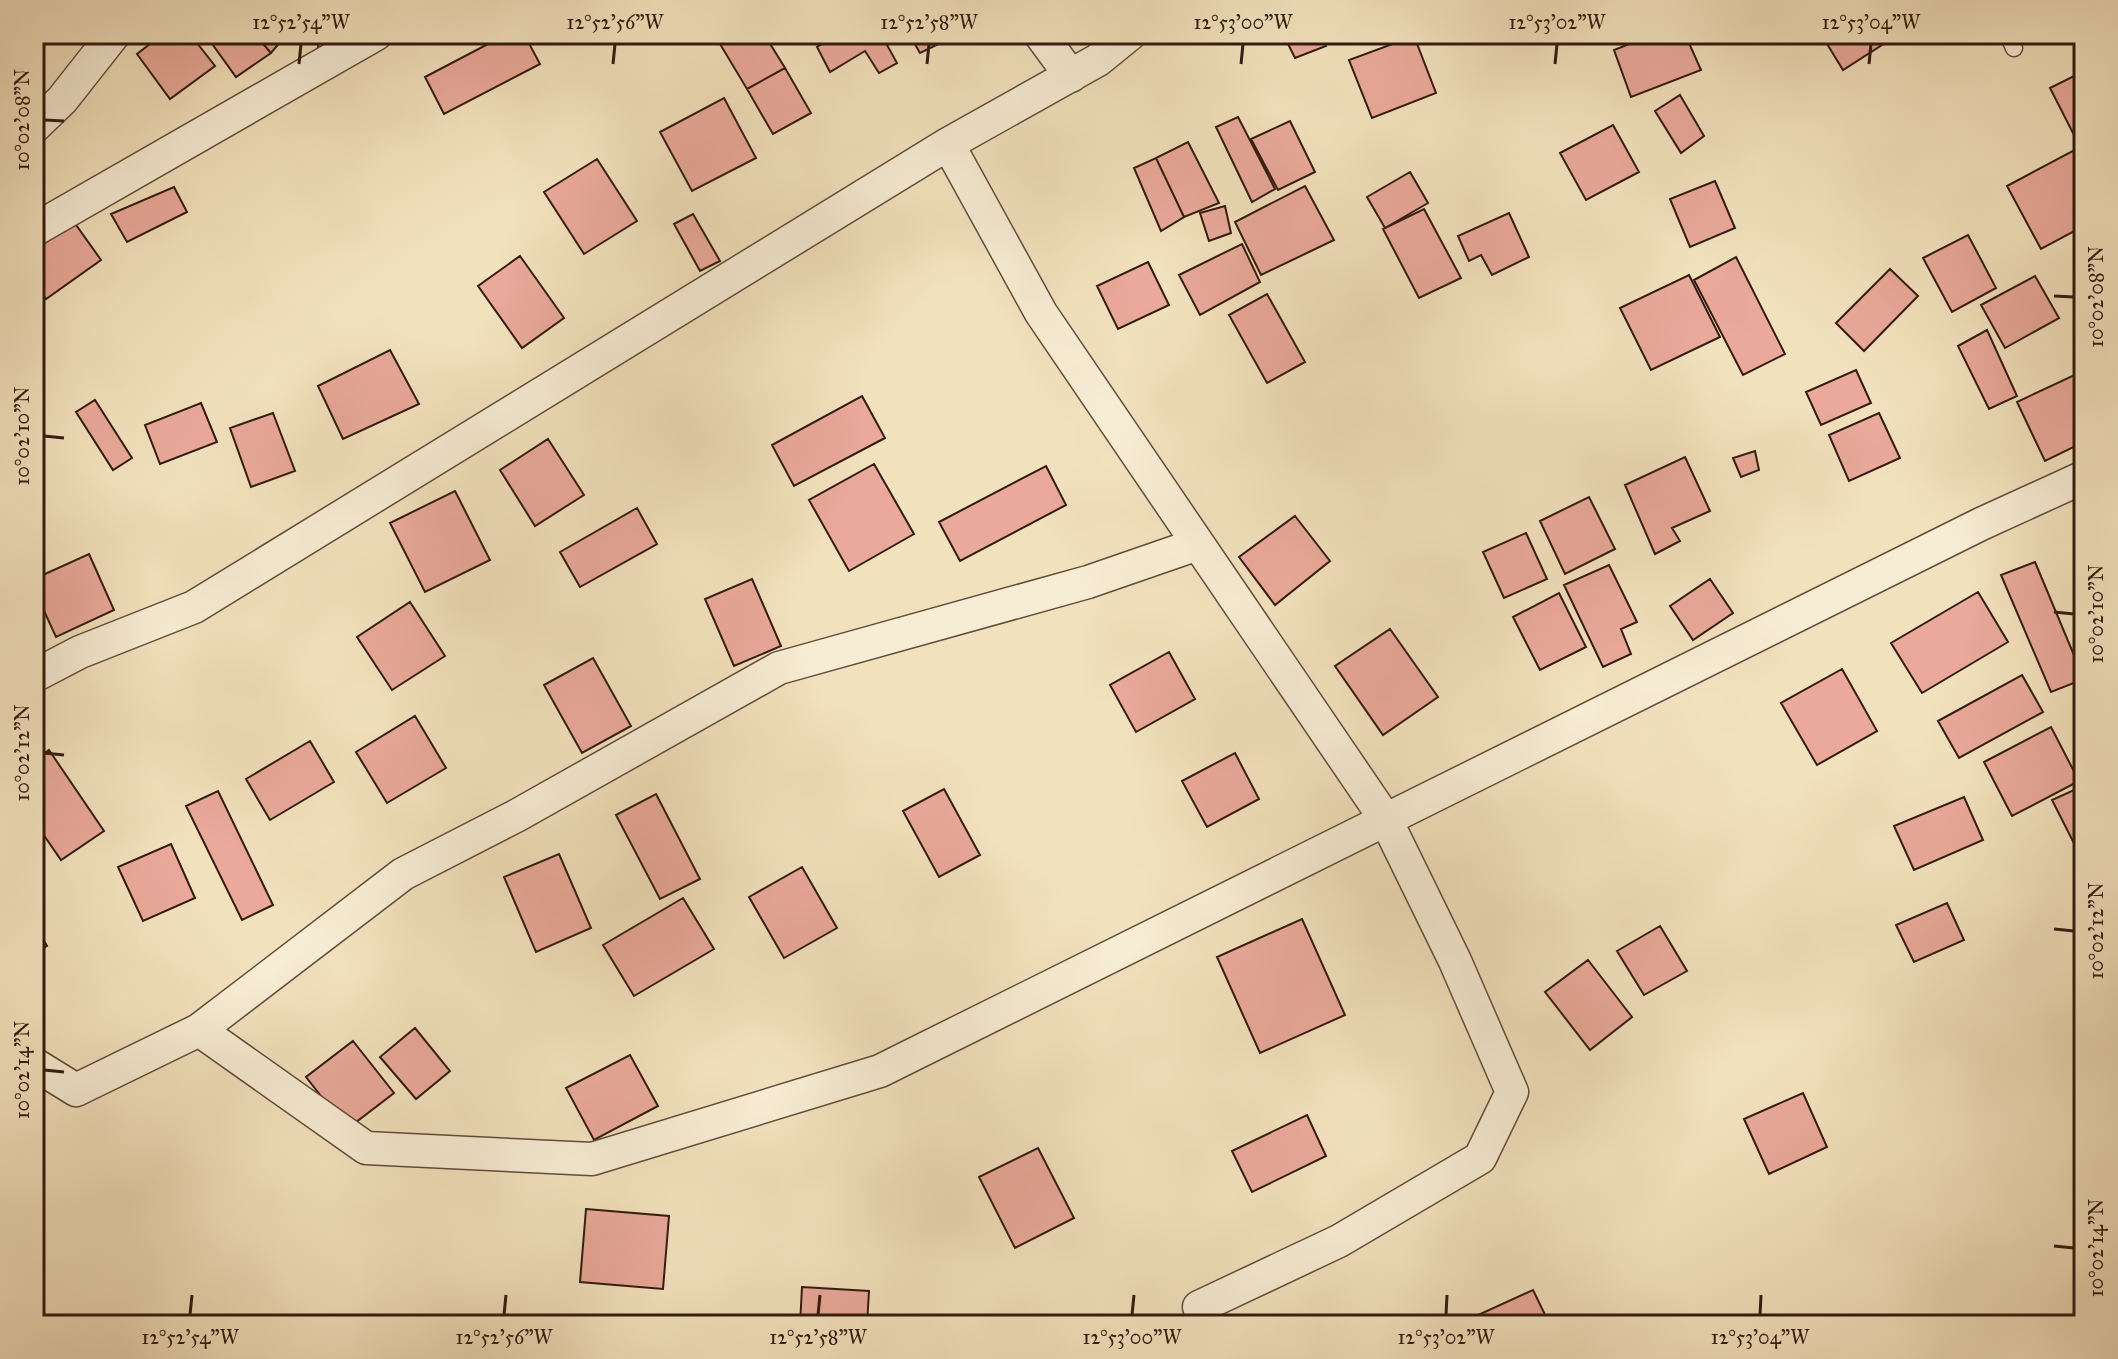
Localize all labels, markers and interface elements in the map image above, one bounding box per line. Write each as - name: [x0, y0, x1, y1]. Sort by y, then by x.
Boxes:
- text: 12°52'54"W: [252, 10, 351, 34]
- text: 12°52'56"W: [567, 10, 665, 34]
- text: 12°52'58"W: [880, 10, 979, 34]
- text: 12°53'00"W: [1194, 10, 1293, 34]
- text: 12°53'02"W: [1508, 10, 1607, 34]
- text: 12°53'04"W: [1822, 10, 1921, 34]
- text: 10°02'08"N: [10, 69, 34, 171]
- text: 10°02'08"N: [2084, 246, 2108, 348]
- text: 10°02'10"N: [10, 387, 34, 485]
- text: 10°02'10"N: [2084, 565, 2108, 663]
- text: 10°02'12"N: [10, 704, 34, 802]
- text: 10°02'12"N: [2084, 882, 2108, 980]
- text: 10°02'14"N: [10, 1021, 34, 1119]
- text: 10°02'14"N: [2084, 1199, 2108, 1297]
- text: 12°52'54"W: [141, 1325, 240, 1349]
- text: 12°52'56"W: [456, 1325, 554, 1349]
- text: 12°52'58"W: [769, 1325, 868, 1349]
- text: 12°53'00"W: [1083, 1325, 1182, 1349]
- text: 12°53'02"W: [1397, 1325, 1496, 1349]
- text: 12°53'04"W: [1711, 1325, 1810, 1349]

